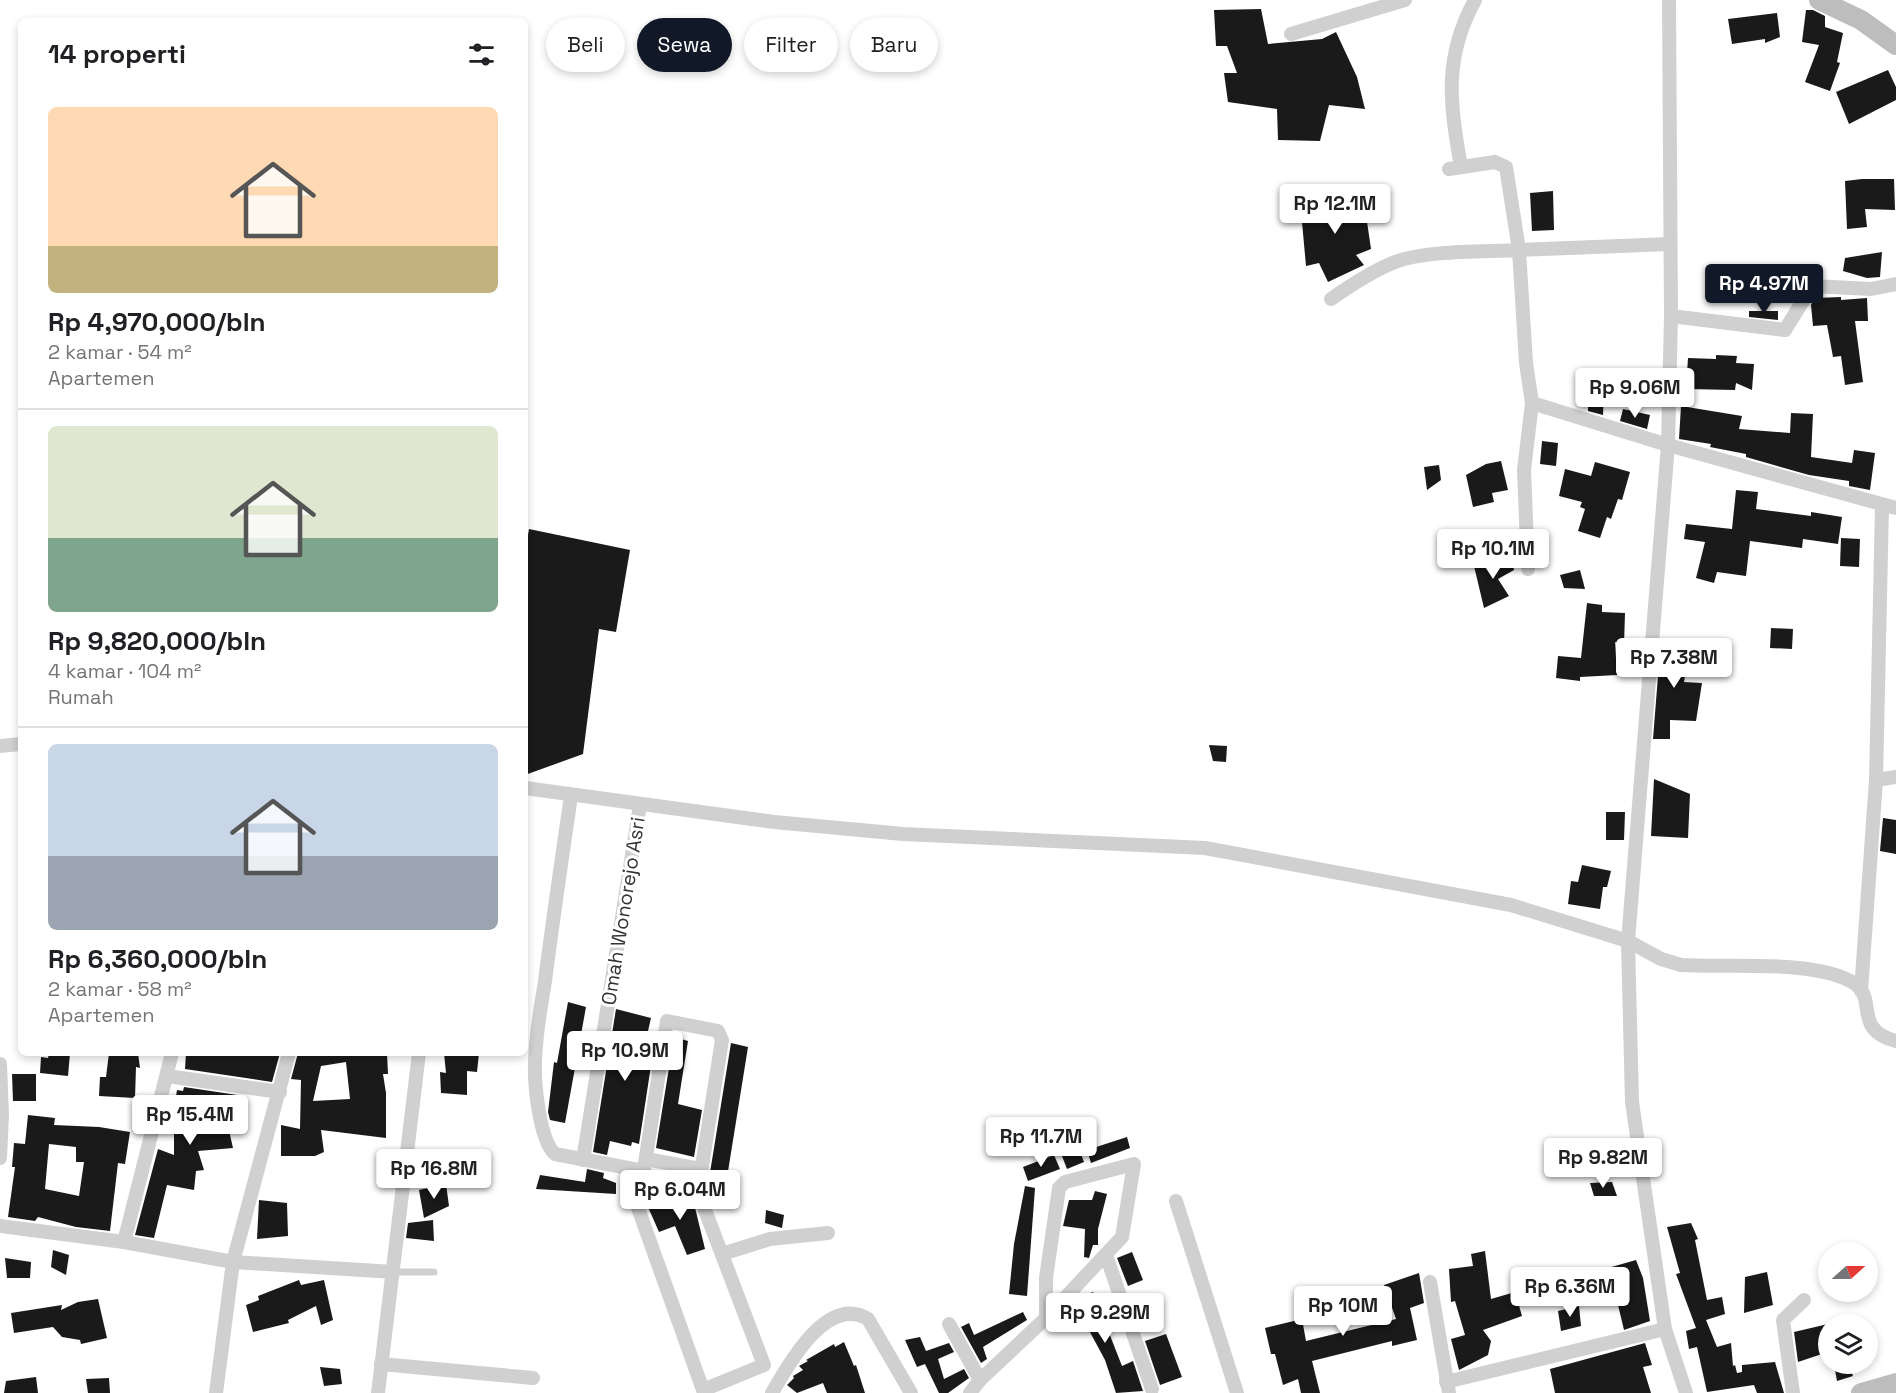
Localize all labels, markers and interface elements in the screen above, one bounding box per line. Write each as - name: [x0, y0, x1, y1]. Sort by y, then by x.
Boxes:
- chip: Beli: [546, 18, 625, 72]
- chip: Sewa: [637, 18, 732, 72]
- chip: Filter: [744, 18, 838, 72]
- chip: Baru: [850, 18, 938, 72]
- text: 14 properti: [48, 37, 186, 71]
- icon: filters: [465, 38, 498, 71]
- icon: home: [219, 146, 327, 254]
- pin: Rp 12.1M: [1273, 184, 1397, 235]
- text: Rp 12.1M: [1294, 190, 1377, 216]
- pin: Rp 4.97M: [1702, 264, 1826, 315]
- text: Rp 4.97M: [1719, 270, 1809, 296]
- text: Rp 4,970,000/bln: [48, 305, 266, 339]
- text: 2 kamar · 54 m²: [48, 339, 192, 365]
- text: Apartemen: [48, 365, 155, 391]
- pin: Rp 9.06M: [1573, 368, 1697, 419]
- text: Rp 9.06M: [1589, 374, 1681, 400]
- icon: home: [219, 465, 327, 573]
- pin: Rp 10.1M: [1431, 529, 1555, 580]
- text: Rp 10.1M: [1451, 535, 1535, 561]
- text: Rp 9,820,000/bln: [48, 624, 266, 658]
- pin: Rp 7.38M: [1612, 638, 1736, 689]
- text: Rp 7.38M: [1630, 644, 1718, 670]
- text: 4 kamar · 104 m²: [48, 658, 201, 684]
- text: Rumah: [48, 684, 114, 710]
- icon: home: [219, 783, 327, 891]
- street label: Omah Wonorejo Asri: [595, 815, 651, 1007]
- text: Rp 6,360,000/bln: [48, 942, 267, 976]
- text: 2 kamar · 58 m²: [48, 976, 192, 1002]
- text: Apartemen: [48, 1002, 155, 1028]
- pin: Rp 10.9M: [563, 1031, 687, 1082]
- text: Rp 10.9M: [581, 1037, 669, 1063]
- pin: Rp 15.4M: [128, 1095, 252, 1146]
- text: Rp 15.4M: [146, 1101, 234, 1127]
- pin: Rp 11.7M: [979, 1117, 1103, 1168]
- text: Rp 11.7M: [1000, 1123, 1082, 1149]
- pin: Rp 9.82M: [1541, 1138, 1665, 1189]
- text: Rp 9.82M: [1558, 1144, 1648, 1170]
- pin: Rp 16.8M: [372, 1149, 496, 1200]
- text: Rp 16.8M: [390, 1155, 478, 1181]
- pin: Rp 6.04M: [618, 1170, 742, 1221]
- text: Rp 6.04M: [634, 1176, 726, 1202]
- north arrow: [1818, 1242, 1878, 1302]
- map controls: [1818, 1242, 1878, 1374]
- pin: Rp 6.36M: [1508, 1267, 1632, 1318]
- text: Rp 6.36M: [1525, 1273, 1615, 1299]
- pin: Rp 10M: [1294, 1286, 1392, 1337]
- text: Rp 10M: [1308, 1292, 1378, 1318]
- pin: Rp 9.29M: [1043, 1293, 1167, 1344]
- text: Rp 9.29M: [1060, 1299, 1150, 1325]
- button: layers: [1818, 1314, 1878, 1374]

